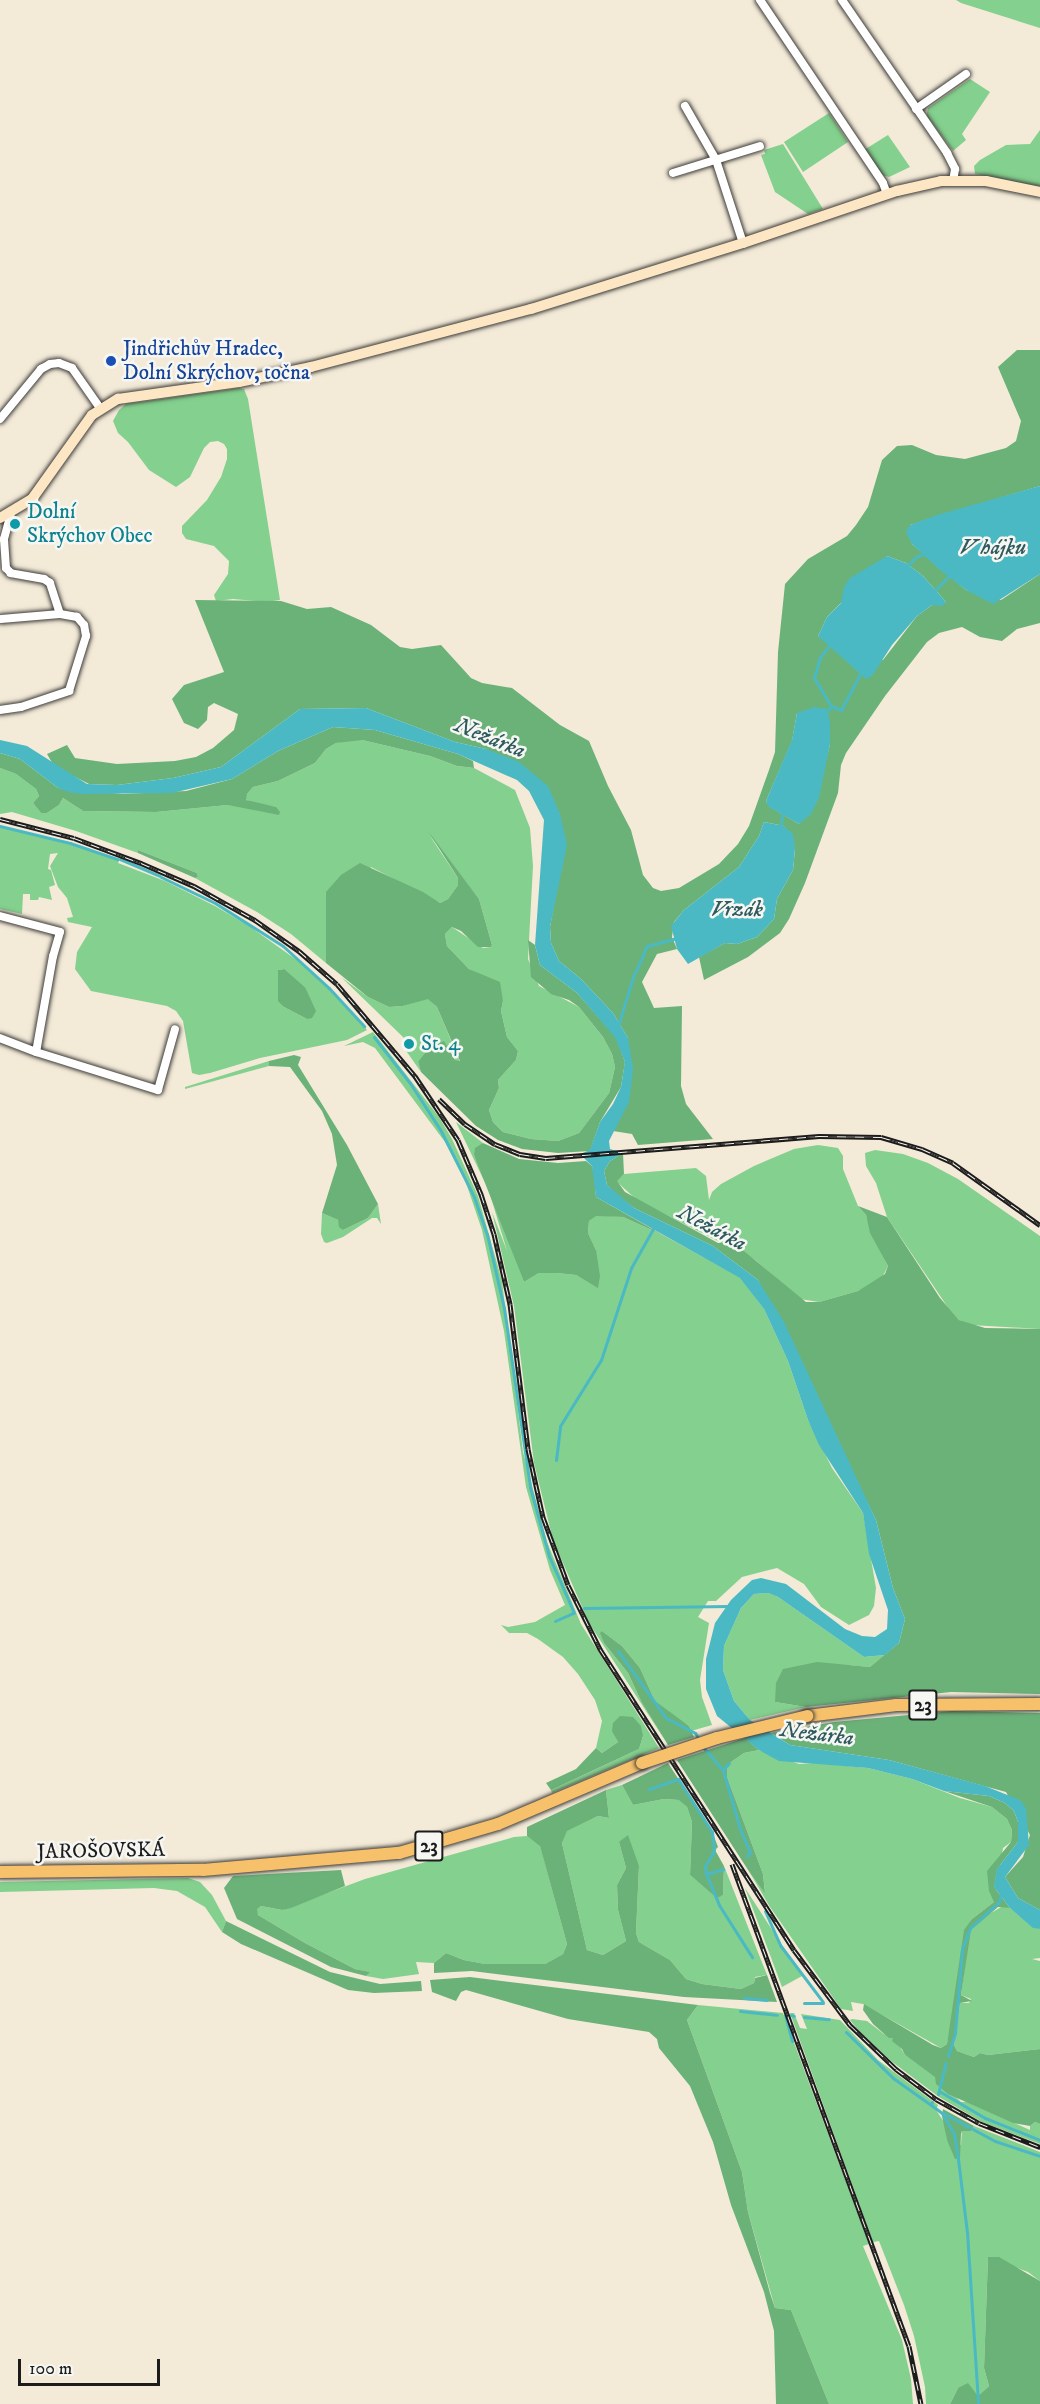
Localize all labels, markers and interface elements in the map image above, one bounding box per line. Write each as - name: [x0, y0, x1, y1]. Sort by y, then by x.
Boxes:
- place label: Jindřichův Hradec, Dolní Skrýchov, točna: [123, 336, 310, 386]
- marker: Jindřichův Hradec, Dolní Skrýchov, točna: [104, 354, 118, 368]
- place label: Dolní Skrýchov Obec: [27, 499, 152, 549]
- marker: Dolní Skrýchov Obec: [8, 517, 22, 531]
- water label: V hájku: [960, 535, 1026, 561]
- water label: Nežárka: [451, 712, 529, 764]
- water label: Vrzák: [711, 897, 763, 923]
- place label: St. 4: [421, 1031, 460, 1057]
- marker: St. 4: [402, 1037, 416, 1051]
- water label: Nežárka: [673, 1199, 751, 1257]
- road number: 23: [908, 1688, 938, 1722]
- water label: Nežárka: [779, 1716, 855, 1752]
- road number: 23: [414, 1829, 444, 1863]
- street label: JAROŠOVSKÁ: [37, 1837, 165, 1865]
- scale bar: [21, 2347, 164, 2385]
- text: 100 m: [29, 2358, 72, 2380]

